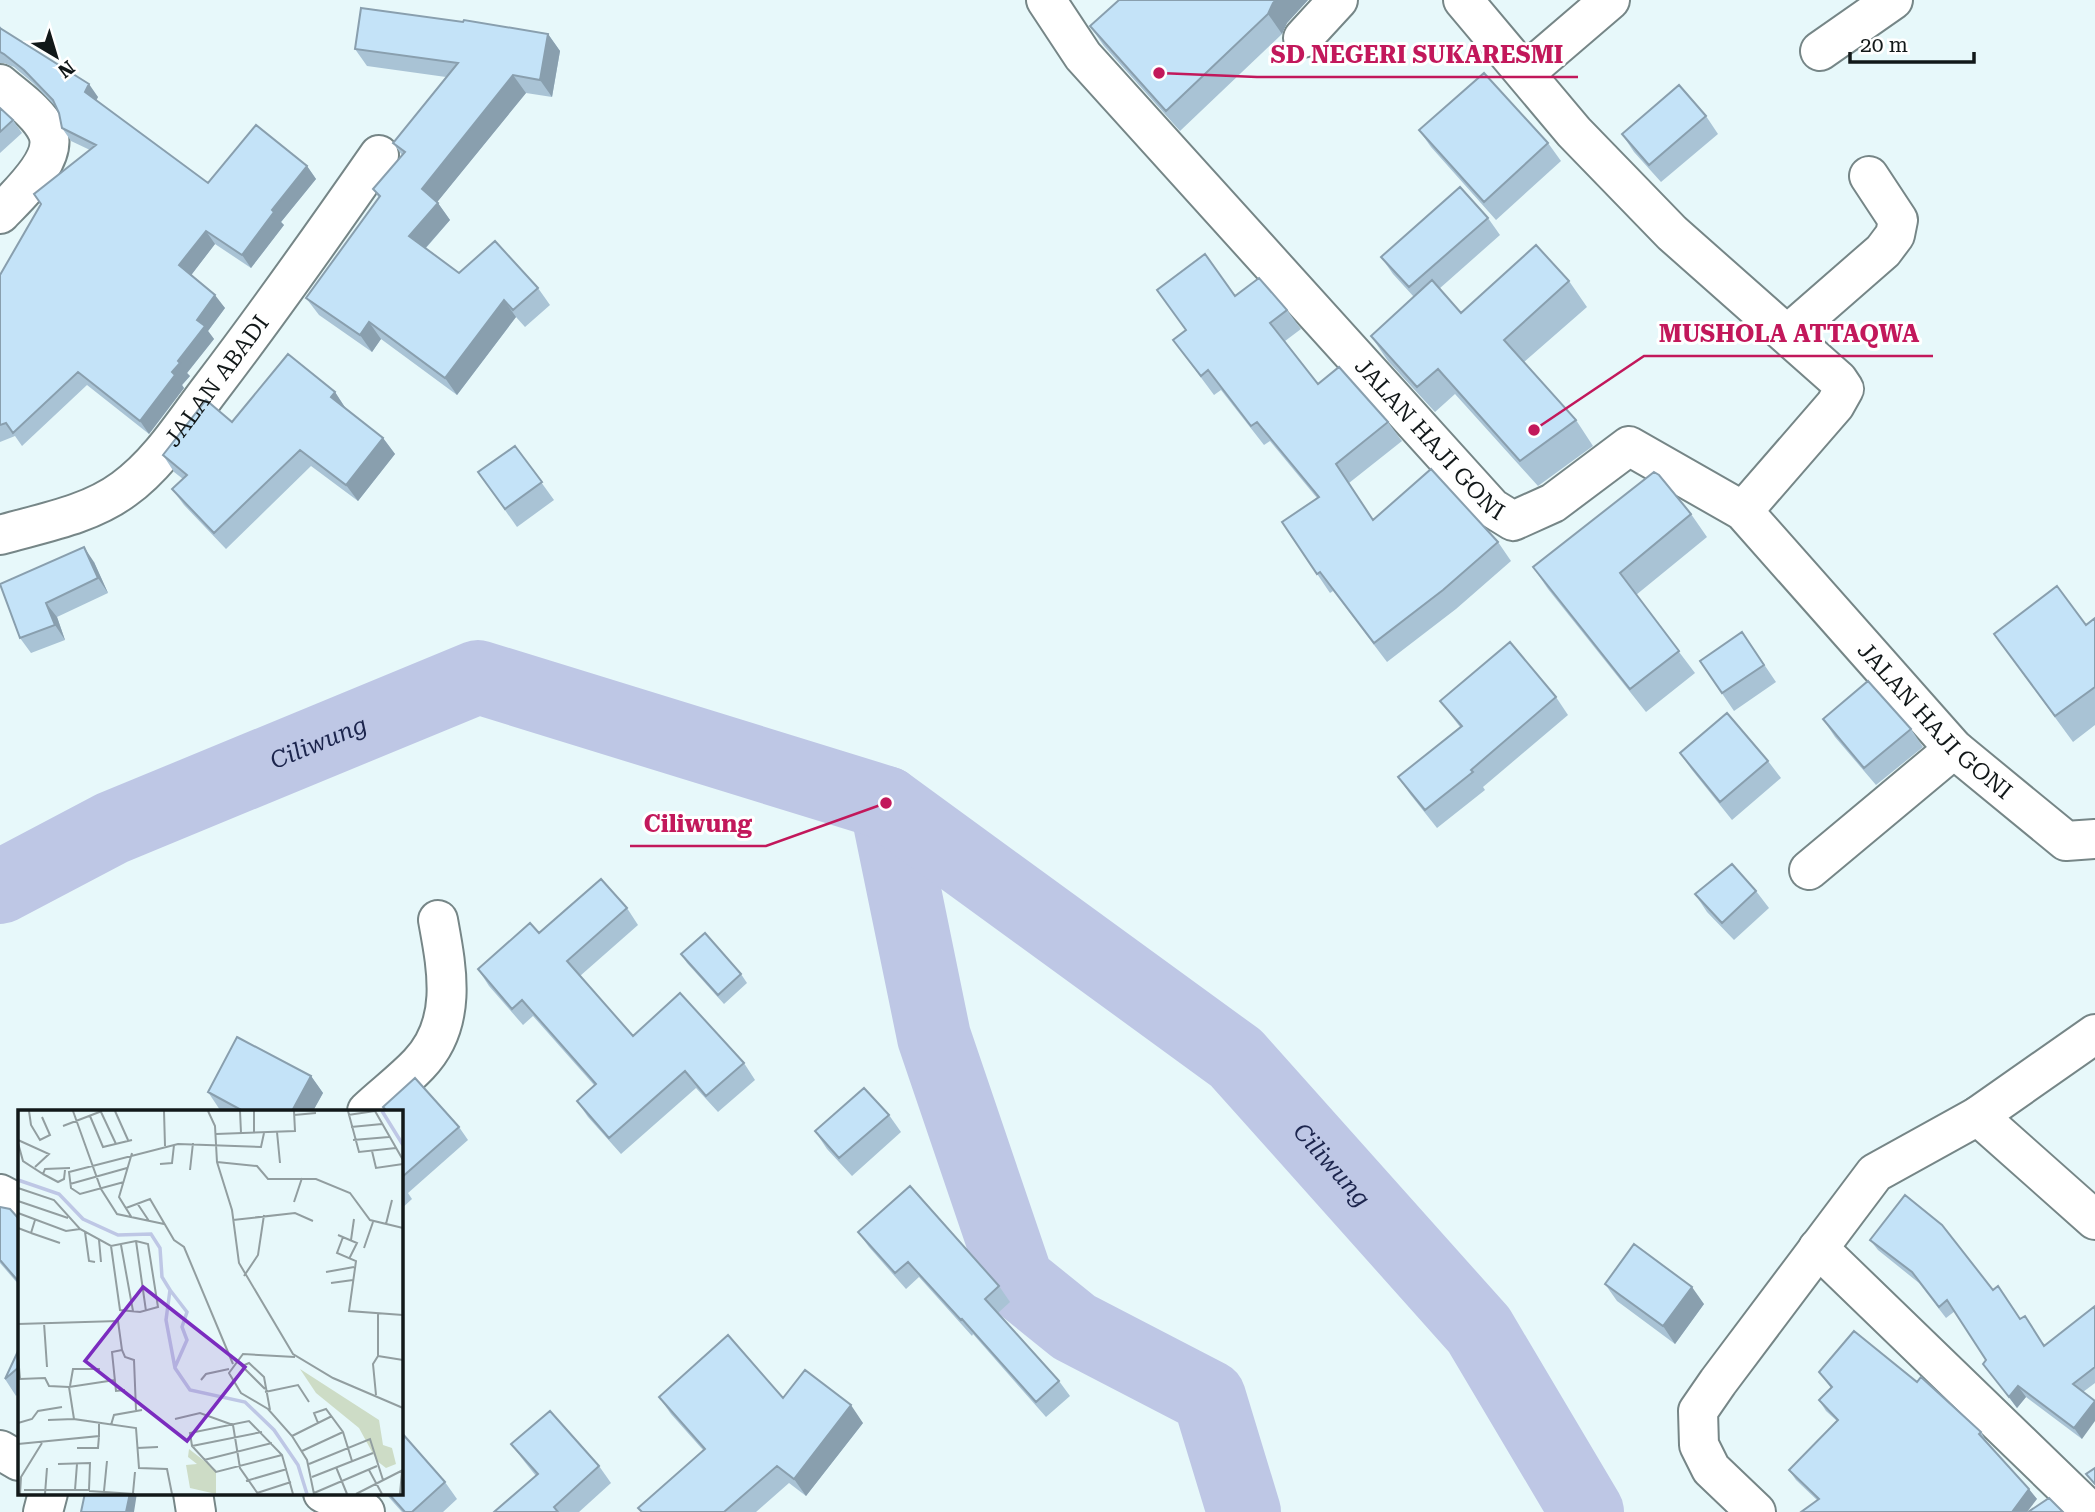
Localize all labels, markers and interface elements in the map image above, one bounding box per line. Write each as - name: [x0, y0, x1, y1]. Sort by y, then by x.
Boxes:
- north arrow: [21, 21, 91, 91]
- scale bar: [1850, 21, 1974, 65]
- callout: SD NEGERI SUKARESMI: [1257, 32, 1578, 77]
- text: 20 m: [1860, 33, 1908, 57]
- text: SD NEGERI SUKARESMI: [1271, 41, 1563, 69]
- text: N: [53, 55, 79, 83]
- street label: JALAN ABADI: [159, 310, 274, 452]
- callout: MUSHOLA ATTAQWA: [1644, 311, 1933, 356]
- text: MUSHOLA ATTAQWA: [1659, 320, 1920, 348]
- street label: JALAN HAJI GONI: [1349, 353, 1509, 526]
- street label: JALAN HAJI GONI: [1852, 637, 2018, 805]
- water label: Ciliwung: [266, 710, 371, 775]
- callout: Ciliwung: [630, 801, 766, 846]
- text: Ciliwung: [644, 810, 752, 838]
- inset map: [18, 1110, 402, 1494]
- water label: Ciliwung: [1287, 1118, 1376, 1212]

